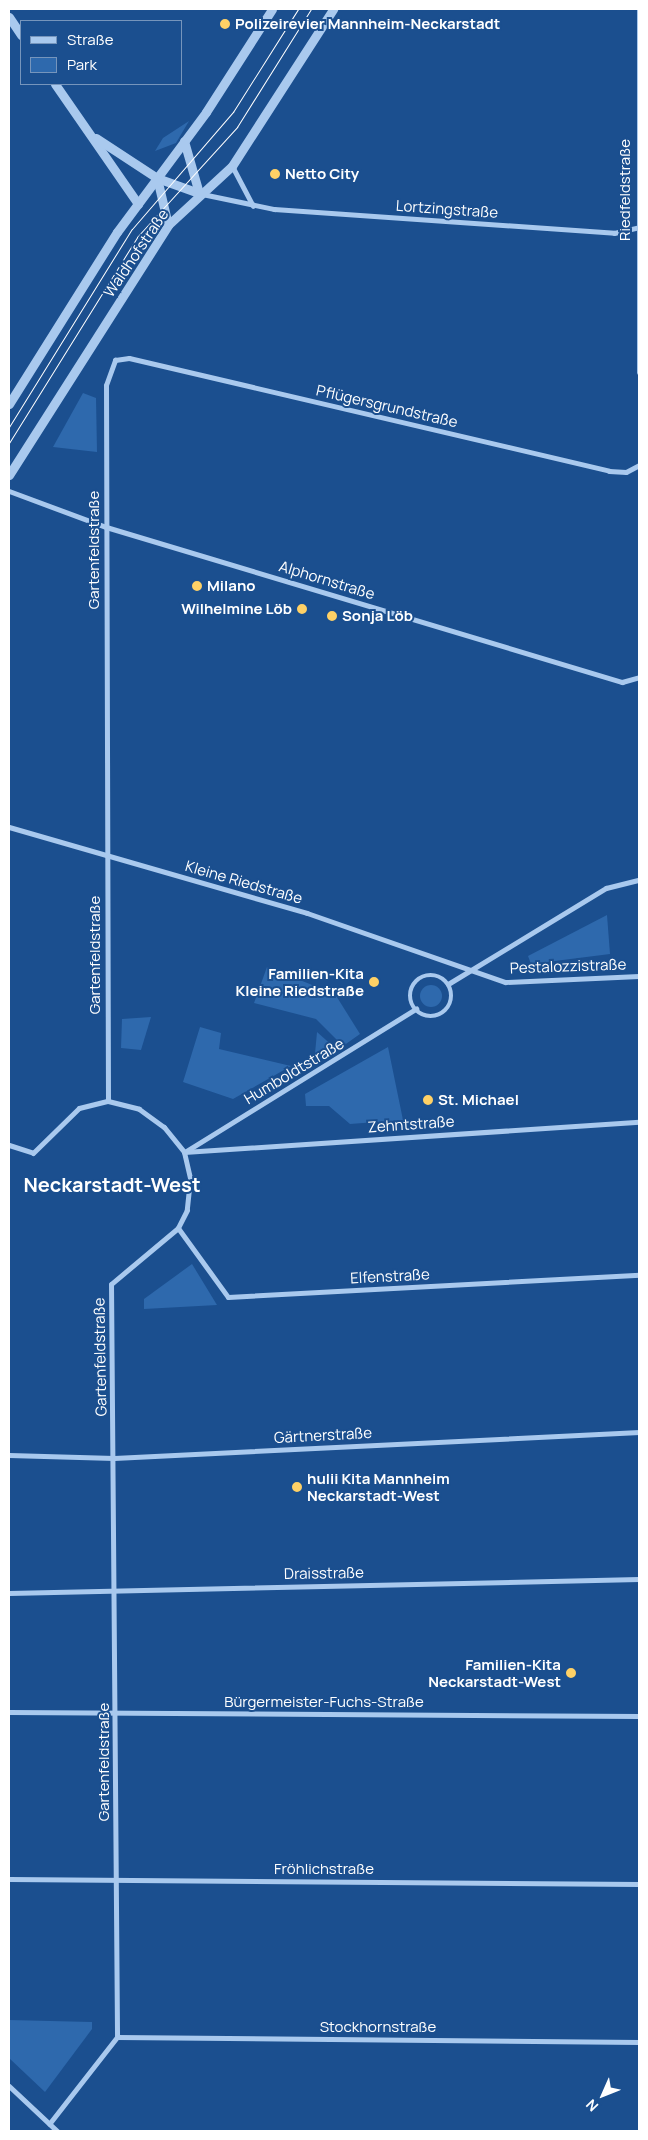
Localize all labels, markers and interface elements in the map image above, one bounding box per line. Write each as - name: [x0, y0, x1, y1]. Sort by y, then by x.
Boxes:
- place label: Polizeirevier Mannheim-Neckarstadt: [235, 15, 500, 33]
- marker: Polizeirevier Mannheim-Neckarstadt: [219, 18, 231, 30]
- legend: [20, 20, 182, 85]
- text: Straße: [67, 29, 113, 50]
- text: Park: [67, 54, 97, 75]
- street label: Riedfeldstraße: [616, 139, 634, 241]
- place label: Netto City: [285, 165, 359, 183]
- marker: Netto City: [269, 168, 281, 180]
- street label: Lortzingstraße: [395, 196, 499, 222]
- street label: Waldhofstraße: [100, 206, 172, 300]
- street label: Pflügersgrundstraße: [315, 381, 459, 431]
- street label: Gartenfeldstraße: [85, 491, 103, 609]
- street label: Alphornstraße: [277, 557, 377, 603]
- place label: Milano: [207, 577, 255, 595]
- marker: Milano: [191, 580, 203, 592]
- place label: Wilhelmine Löb: [181, 600, 292, 618]
- marker: Wilhelmine Löb: [296, 603, 308, 615]
- place label: Sonja Löb: [342, 607, 413, 625]
- marker: Sonja Löb: [326, 610, 338, 622]
- street label: Kleine Riedstraße: [183, 857, 305, 907]
- street label: Gartenfeldstraße: [86, 896, 104, 1014]
- street label: Pestalozzistraße: [509, 955, 627, 977]
- place label: Familien-Kita Kleine Riedstraße: [236, 964, 364, 999]
- marker: Familien-Kita Kleine Riedstraße: [368, 976, 380, 988]
- street label: Humboldtstraße: [241, 1034, 347, 1108]
- place label: St. Michael: [438, 1091, 519, 1109]
- marker: St. Michael: [422, 1094, 434, 1106]
- street label: Zehntstraße: [367, 1112, 455, 1136]
- district label: Neckarstadt-West: [23, 1172, 201, 1196]
- street label: Elfenstraße: [350, 1265, 430, 1287]
- street label: Gartenfeldstraße: [90, 1297, 110, 1417]
- street label: Gärtnerstraße: [274, 1423, 372, 1447]
- place label: hulii Kita Mannheim Neckarstadt-West: [307, 1469, 450, 1504]
- marker: hulii Kita Mannheim Neckarstadt-West: [291, 1481, 303, 1493]
- street label: Draisstraße: [284, 1563, 364, 1583]
- place label: Familien-Kita Neckarstadt-West: [428, 1655, 561, 1690]
- marker: Familien-Kita Neckarstadt-West: [565, 1667, 577, 1679]
- street label: Bürgermeister-Fuchs-Straße: [224, 1693, 424, 1711]
- street label: Gartenfeldstraße: [95, 1703, 113, 1821]
- street label: Fröhlichstraße: [274, 1860, 374, 1878]
- street label: Stockhornstraße: [320, 2018, 436, 2036]
- north arrow: [578, 2070, 628, 2120]
- text: N: [582, 2096, 602, 2116]

